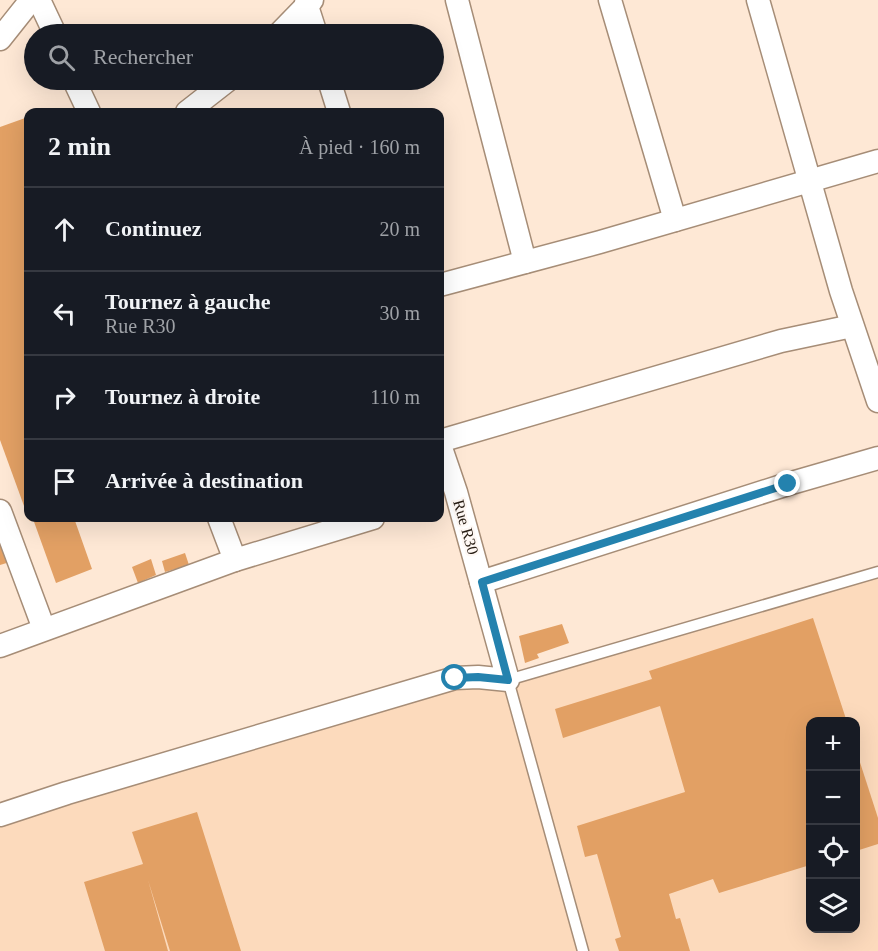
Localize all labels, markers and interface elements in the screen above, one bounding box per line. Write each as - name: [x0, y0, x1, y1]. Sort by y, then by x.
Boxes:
- search box: [24, 24, 444, 90]
- icon: search: [45, 41, 78, 74]
- text: Rechercher: [93, 44, 193, 69]
- text: 2 min: [48, 132, 111, 161]
- text: À pied · 160 m: [299, 136, 420, 158]
- icon: ahead: [48, 213, 81, 246]
- text: Continuez: [105, 216, 202, 241]
- text: 20 m: [379, 218, 420, 240]
- text: Tournez à gauche: [105, 289, 270, 314]
- icon: left: [48, 297, 81, 330]
- text: 30 m: [379, 302, 420, 324]
- text: Rue R30: [105, 315, 176, 337]
- icon: right: [48, 381, 81, 414]
- text: Tournez à droite: [105, 384, 260, 409]
- text: 110 m: [370, 386, 420, 408]
- icon: arrive: [48, 465, 81, 498]
- text: Arrivée à destination: [105, 468, 303, 493]
- route end: [774, 470, 800, 496]
- street label: Rue R30: [450, 498, 482, 556]
- route start: [441, 664, 467, 690]
- map controls: [806, 717, 860, 933]
- button: +: [806, 717, 860, 771]
- button: −: [806, 771, 860, 825]
- button: locate: [806, 825, 860, 879]
- button: layers: [806, 879, 860, 933]

